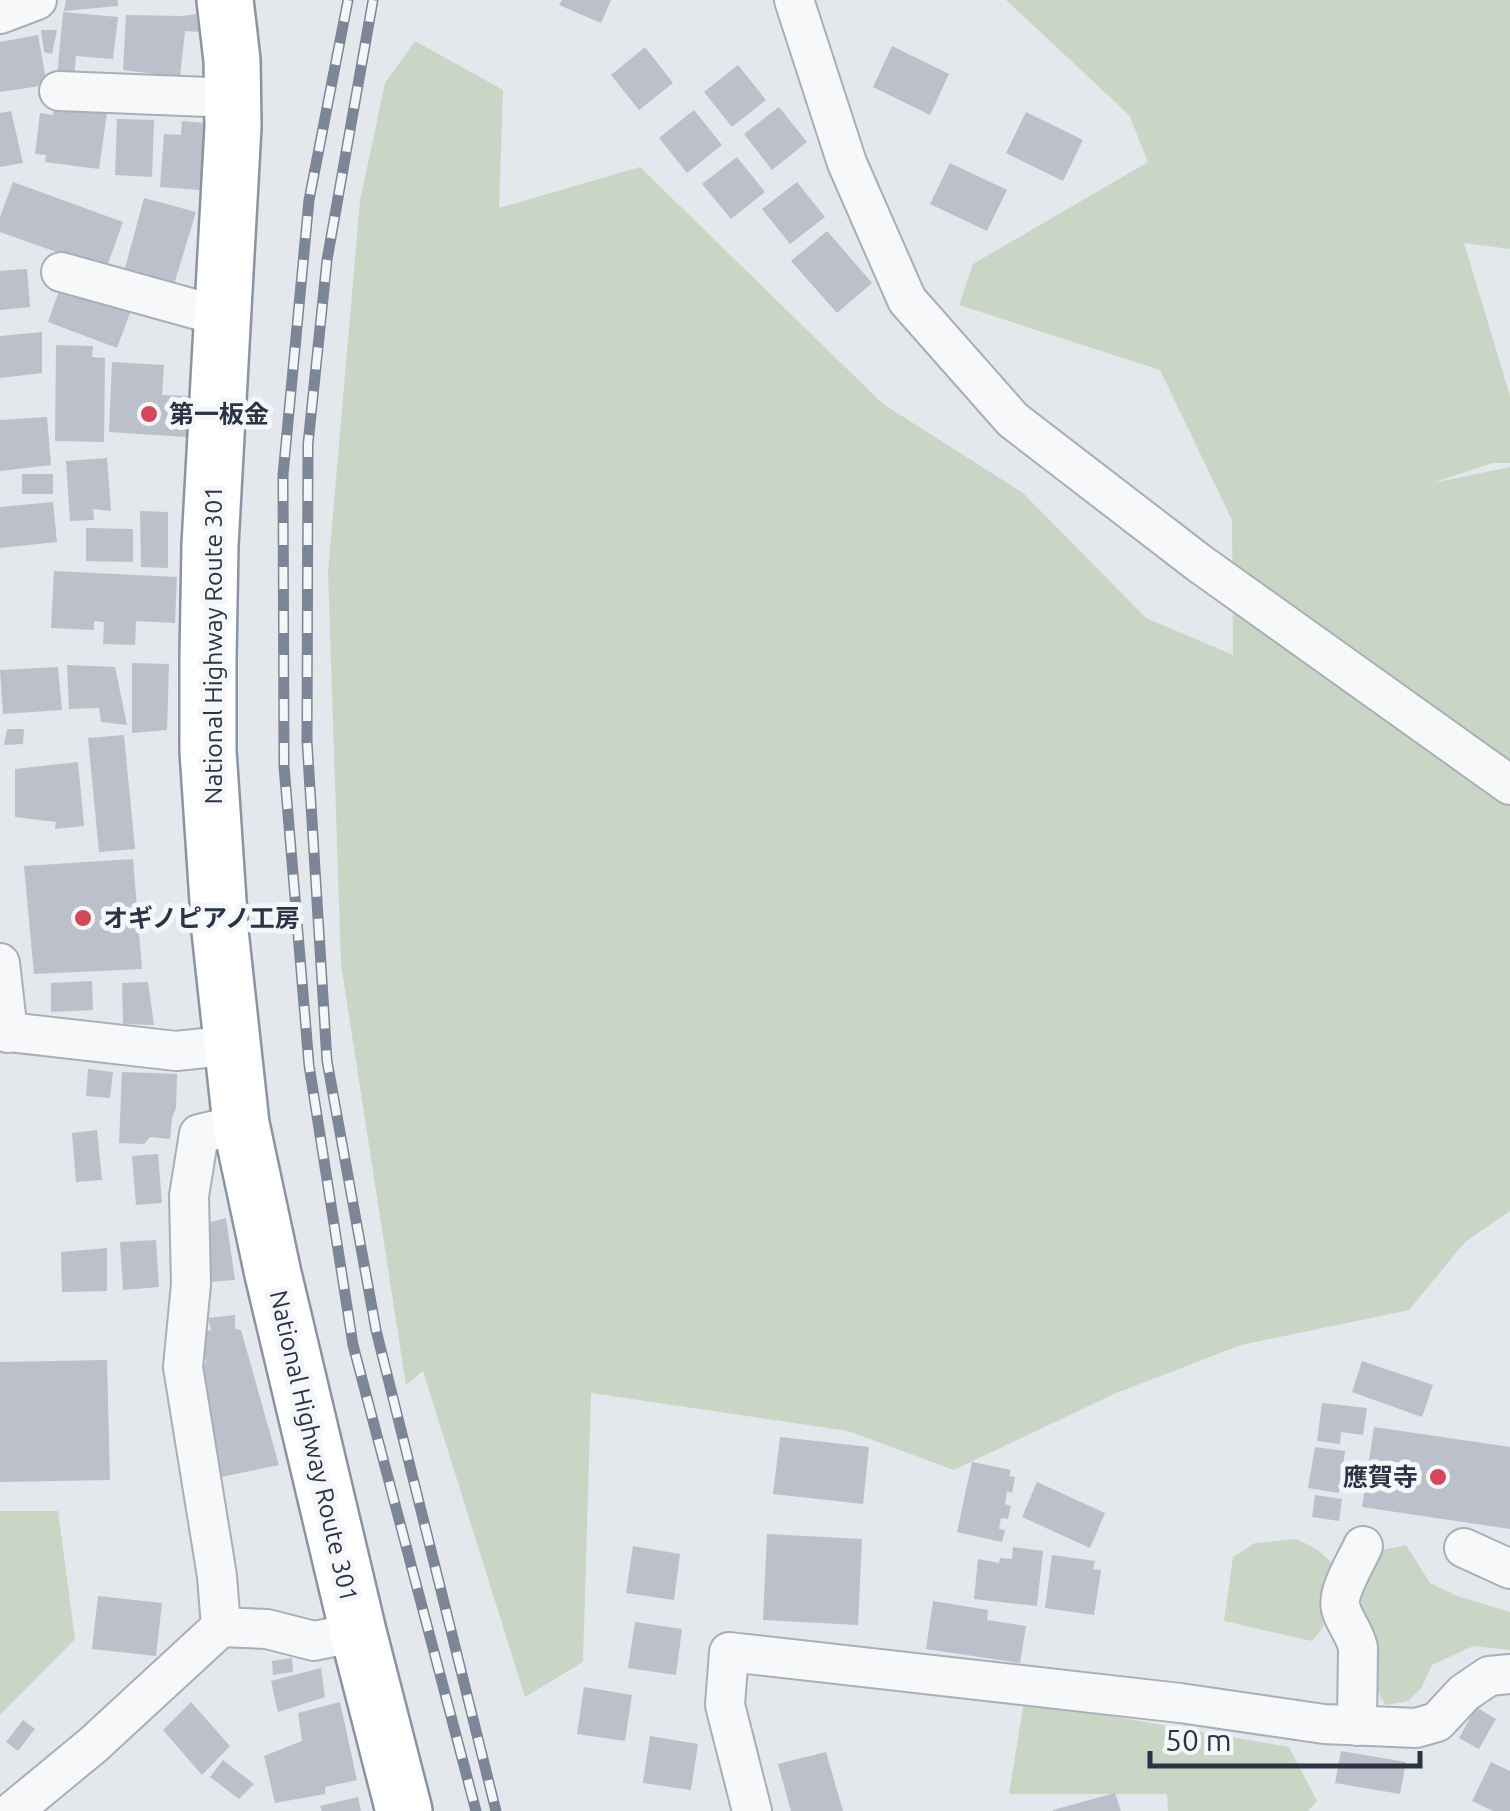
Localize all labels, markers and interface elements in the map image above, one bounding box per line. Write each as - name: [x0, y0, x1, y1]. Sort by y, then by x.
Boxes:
- place label: 第一板金: [169, 400, 269, 428]
- marker: 第一板金: [138, 403, 160, 425]
- street label: National Highway Route 301: [199, 486, 227, 804]
- place label: オギノピアノ工房: [103, 904, 300, 932]
- marker: オギノピアノ工房: [72, 907, 94, 929]
- street label: National Highway Route 301: [265, 1288, 363, 1604]
- place label: 應賀寺: [1343, 1463, 1418, 1491]
- marker: 應賀寺: [1427, 1466, 1449, 1488]
- scale bar: [1150, 1706, 1420, 1768]
- text: 50 m: [1165, 1723, 1232, 1757]

